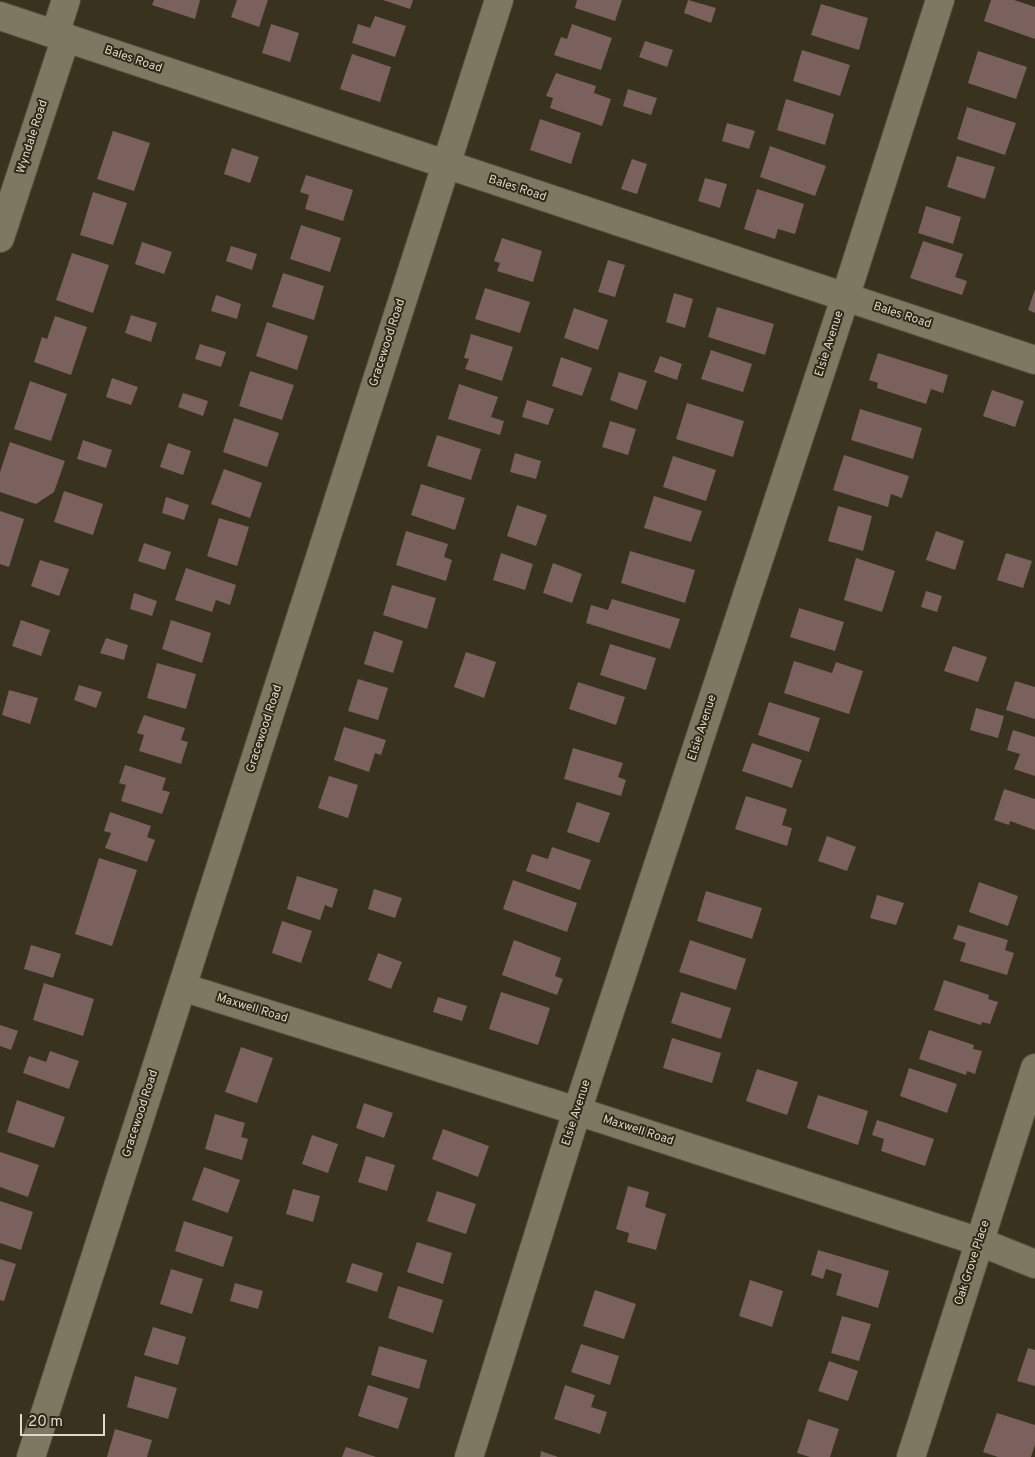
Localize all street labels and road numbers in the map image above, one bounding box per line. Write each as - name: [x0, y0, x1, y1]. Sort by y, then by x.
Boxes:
- street label: Bales Road: [102, 43, 164, 77]
- street label: Wyndale Road: [14, 98, 52, 176]
- street label: Bales Road: [486, 173, 548, 205]
- street label: Gracewood Road: [367, 297, 409, 389]
- street label: Bales Road: [871, 300, 933, 332]
- street label: Elsie Avenue: [813, 309, 847, 379]
- street label: Gracewood Road: [244, 683, 286, 775]
- street label: Elsie Avenue: [686, 693, 720, 763]
- street label: Maxwell Road: [215, 991, 289, 1027]
- street label: Gracewood Road: [120, 1068, 162, 1160]
- street label: Elsie Avenue: [560, 1078, 594, 1148]
- street label: Maxwell Road: [601, 1113, 675, 1149]
- street label: Oak Grove Place: [952, 1219, 994, 1307]

